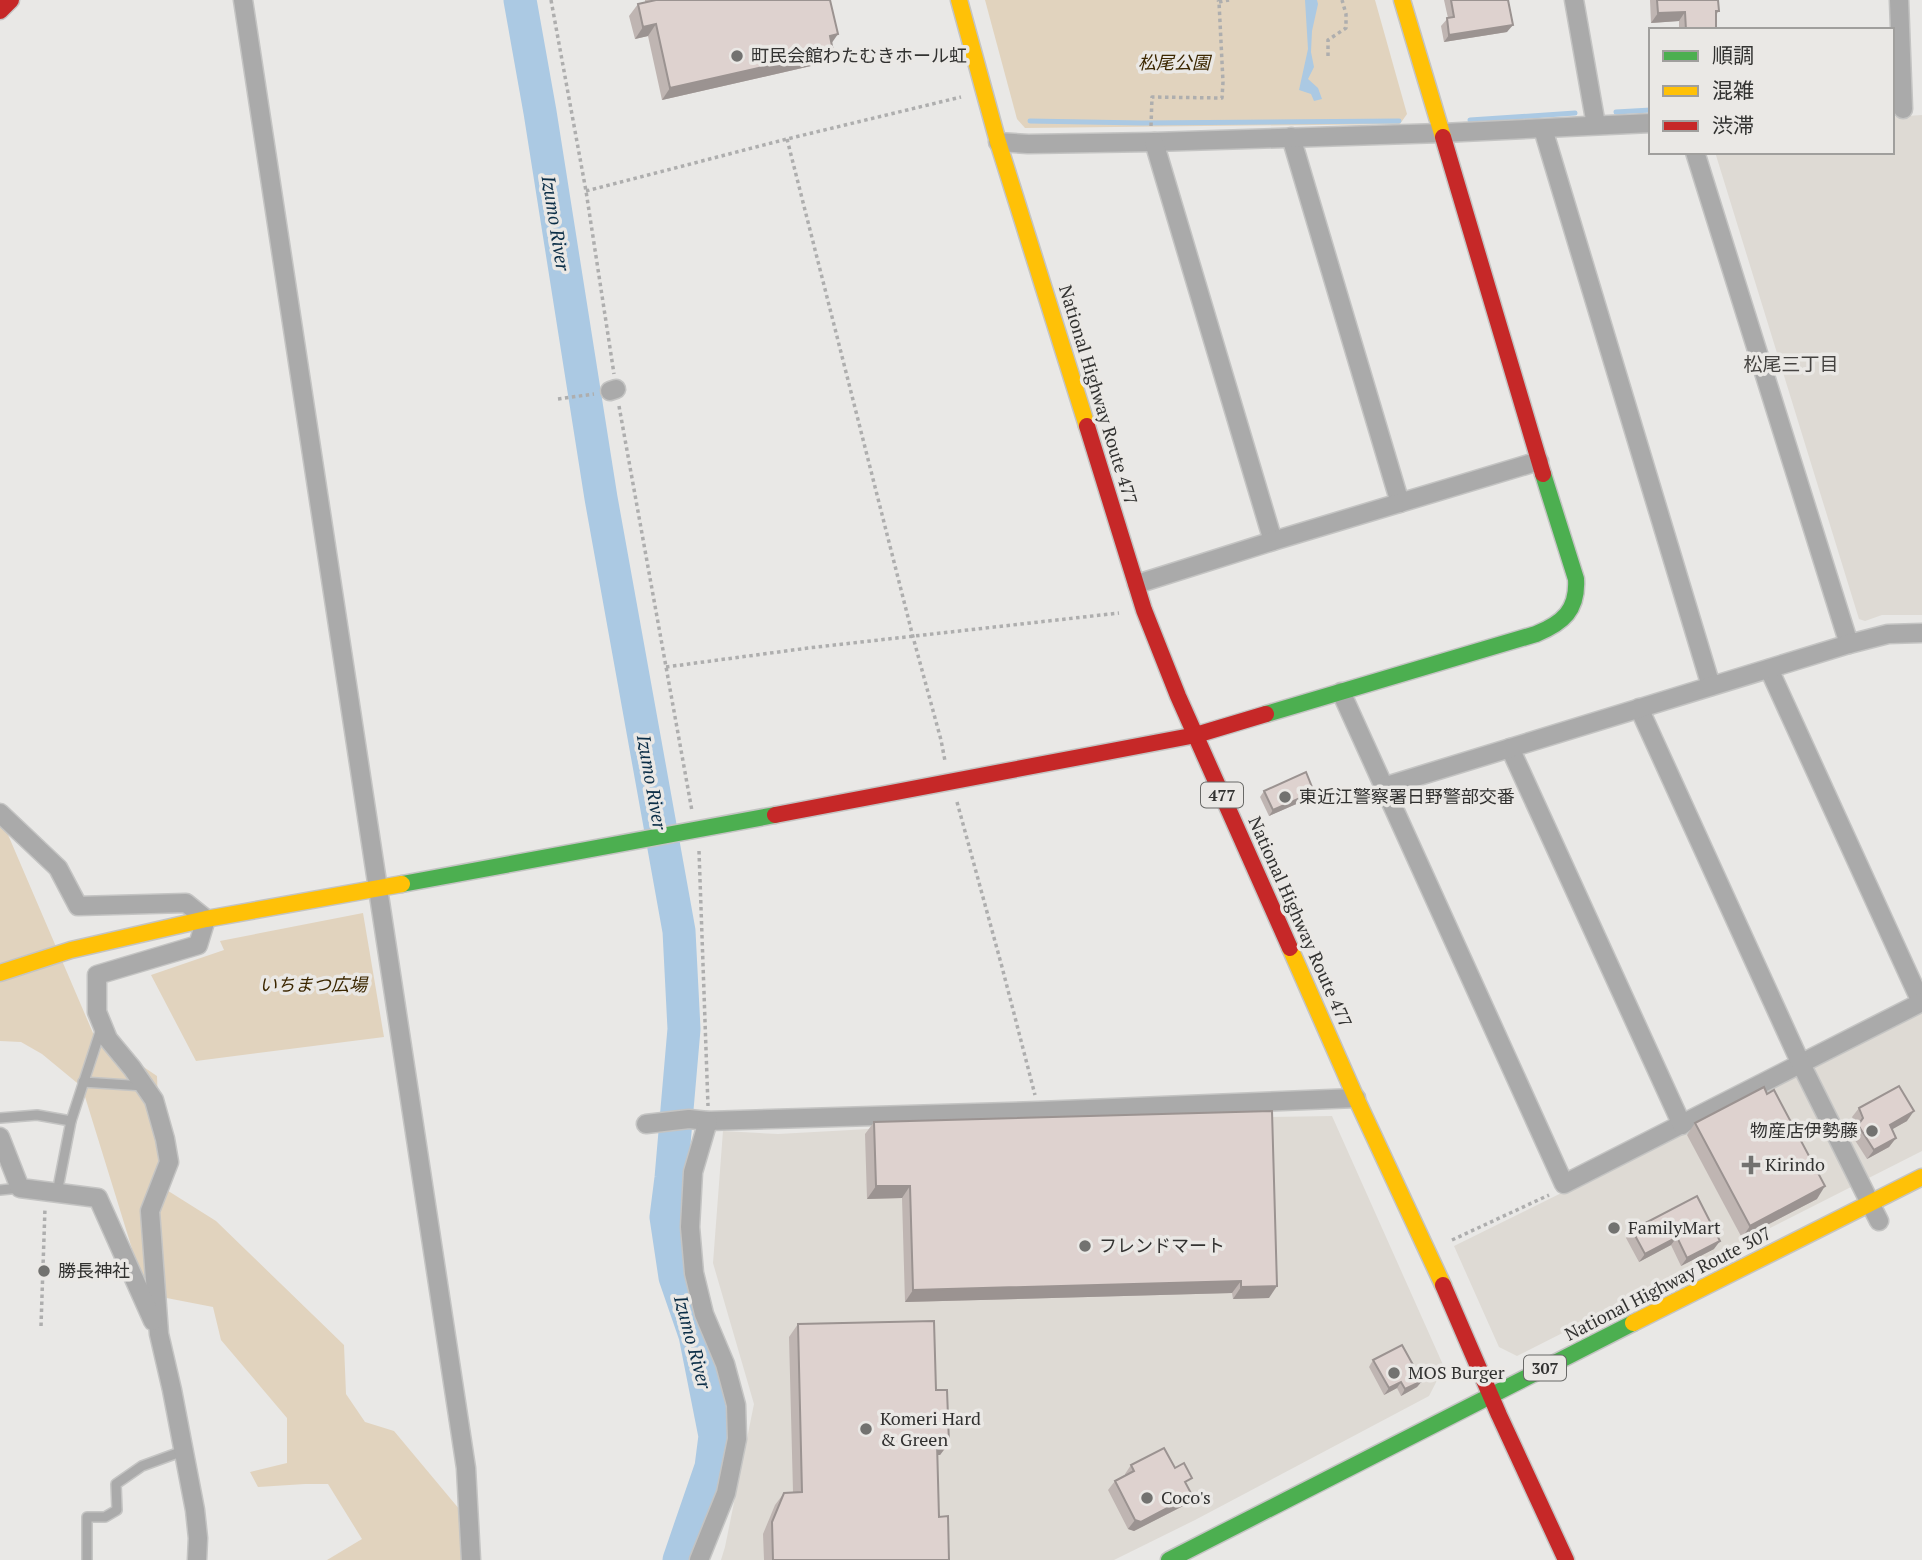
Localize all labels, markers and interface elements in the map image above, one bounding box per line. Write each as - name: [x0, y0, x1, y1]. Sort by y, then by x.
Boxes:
- legend: [1649, 28, 1894, 154]
- text: 順調: [1712, 41, 1754, 69]
- place label: 町民会館わたむきホール虹: [751, 43, 967, 67]
- marker: 町民会館わたむきホール虹: [729, 48, 745, 64]
- park label: 松尾公園: [1138, 50, 1213, 74]
- text: 混雑: [1712, 76, 1754, 104]
- text: 渋滞: [1712, 111, 1754, 139]
- water label: Izumo River: [536, 173, 576, 273]
- street label: National Highway Route 477: [1054, 282, 1144, 507]
- district label: 松尾三丁目: [1743, 351, 1839, 376]
- water label: Izumo River: [632, 731, 673, 832]
- road number: 477: [1201, 782, 1243, 808]
- place label: 東近江警察署日野警部交番: [1299, 784, 1515, 808]
- marker: 東近江警察署日野警部交番: [1277, 789, 1293, 805]
- street label: National Highway Route 477: [1244, 812, 1358, 1031]
- park label: いちまつ広場: [259, 972, 369, 996]
- place label: 物産店伊勢藤: [1750, 1118, 1858, 1142]
- marker: 物産店伊勢藤: [1864, 1123, 1880, 1139]
- place label: Kirindo: [1765, 1152, 1825, 1176]
- marker: Kirindo: [1743, 1157, 1759, 1173]
- place label: FamilyMart: [1628, 1215, 1721, 1239]
- marker: FamilyMart: [1606, 1220, 1622, 1236]
- street label: National Highway Route 307: [1560, 1221, 1775, 1346]
- place label: フレンドマート: [1099, 1233, 1225, 1257]
- marker: フレンドマート: [1077, 1238, 1093, 1254]
- place label: 勝長神社: [58, 1258, 130, 1282]
- marker: 勝長神社: [36, 1263, 52, 1279]
- water label: Izumo River: [669, 1291, 718, 1392]
- road number: 307: [1524, 1356, 1566, 1380]
- place label: MOS Burger: [1408, 1360, 1505, 1384]
- marker: MOS Burger: [1386, 1365, 1402, 1381]
- place label: Komeri Hard & Green: [880, 1406, 981, 1451]
- marker: Komeri Hard & Green: [858, 1421, 874, 1437]
- place label: Coco's: [1161, 1485, 1211, 1509]
- marker: Coco's: [1139, 1490, 1155, 1506]

